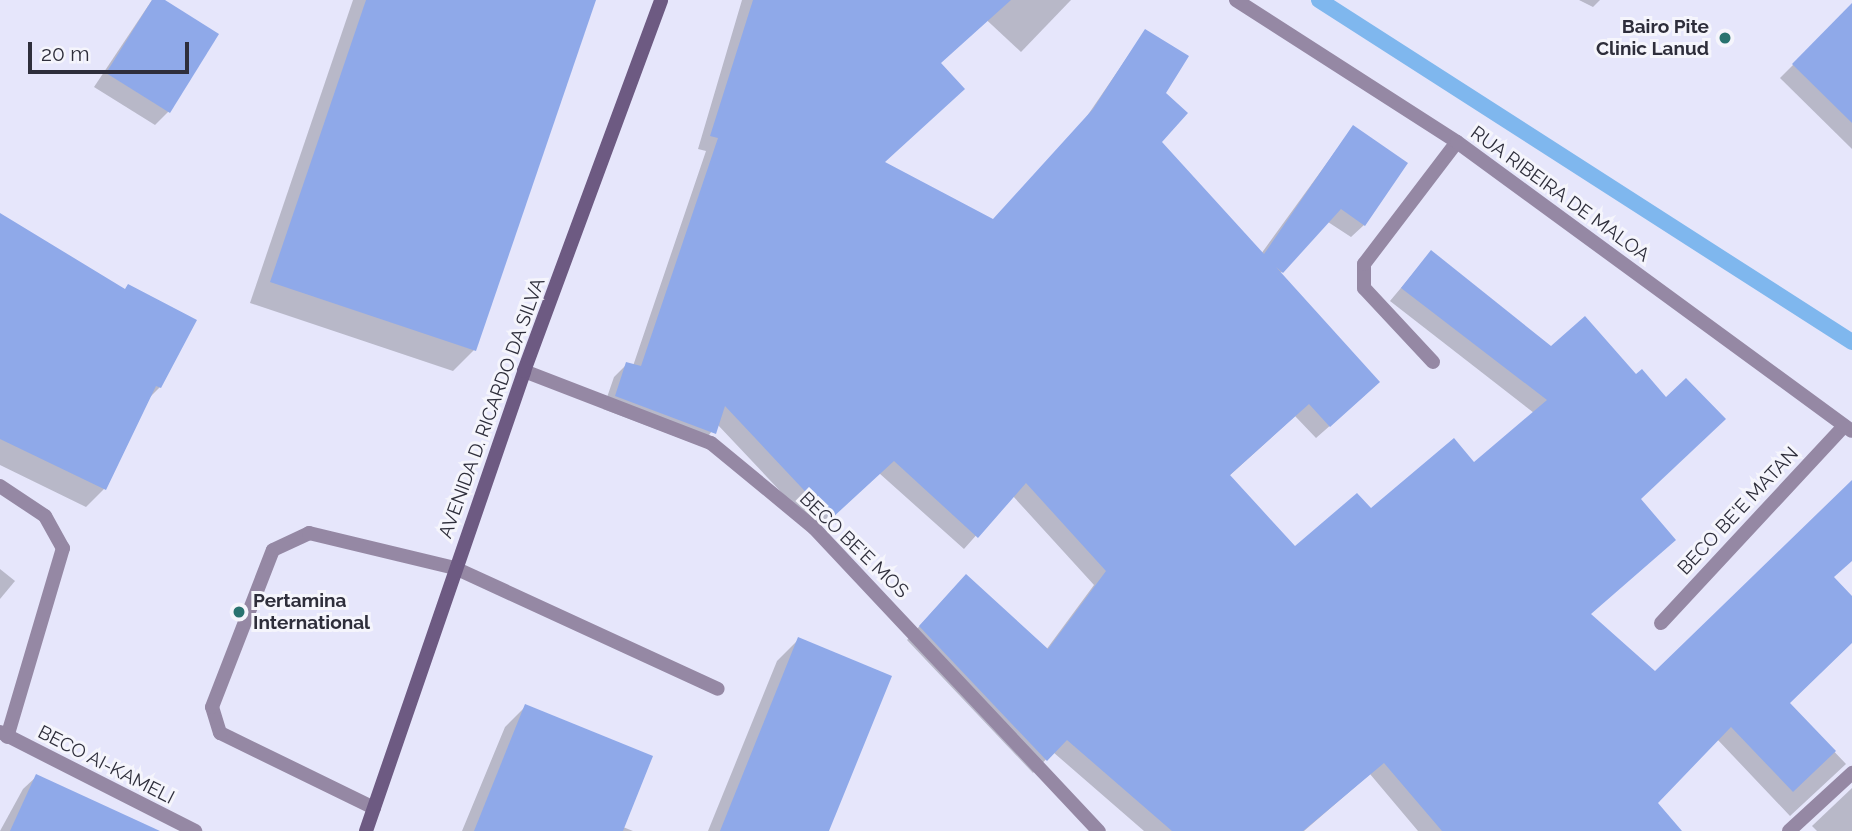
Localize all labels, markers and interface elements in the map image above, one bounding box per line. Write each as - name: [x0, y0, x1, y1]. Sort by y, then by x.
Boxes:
- place label: Bairo Pite Clinic Lanud: [1596, 16, 1709, 60]
- scale bar: [32, 28, 192, 72]
- marker: Bairo Pite Clinic Lanud: [1715, 28, 1735, 48]
- text: 20 m: [41, 41, 89, 66]
- street label: RUA RIBEIRA DE MALOA: [1466, 121, 1654, 267]
- street label: AVENIDA D. RICARDO DA SILVA: [434, 274, 550, 542]
- street label: BECO BE'E MATAN: [1673, 442, 1803, 580]
- street label: BECO BE'E MOS: [795, 487, 913, 603]
- place label: Pertamina International: [253, 590, 370, 634]
- marker: Pertamina International: [231, 604, 247, 620]
- street label: BECO AI-KAMELI: [34, 721, 178, 809]

